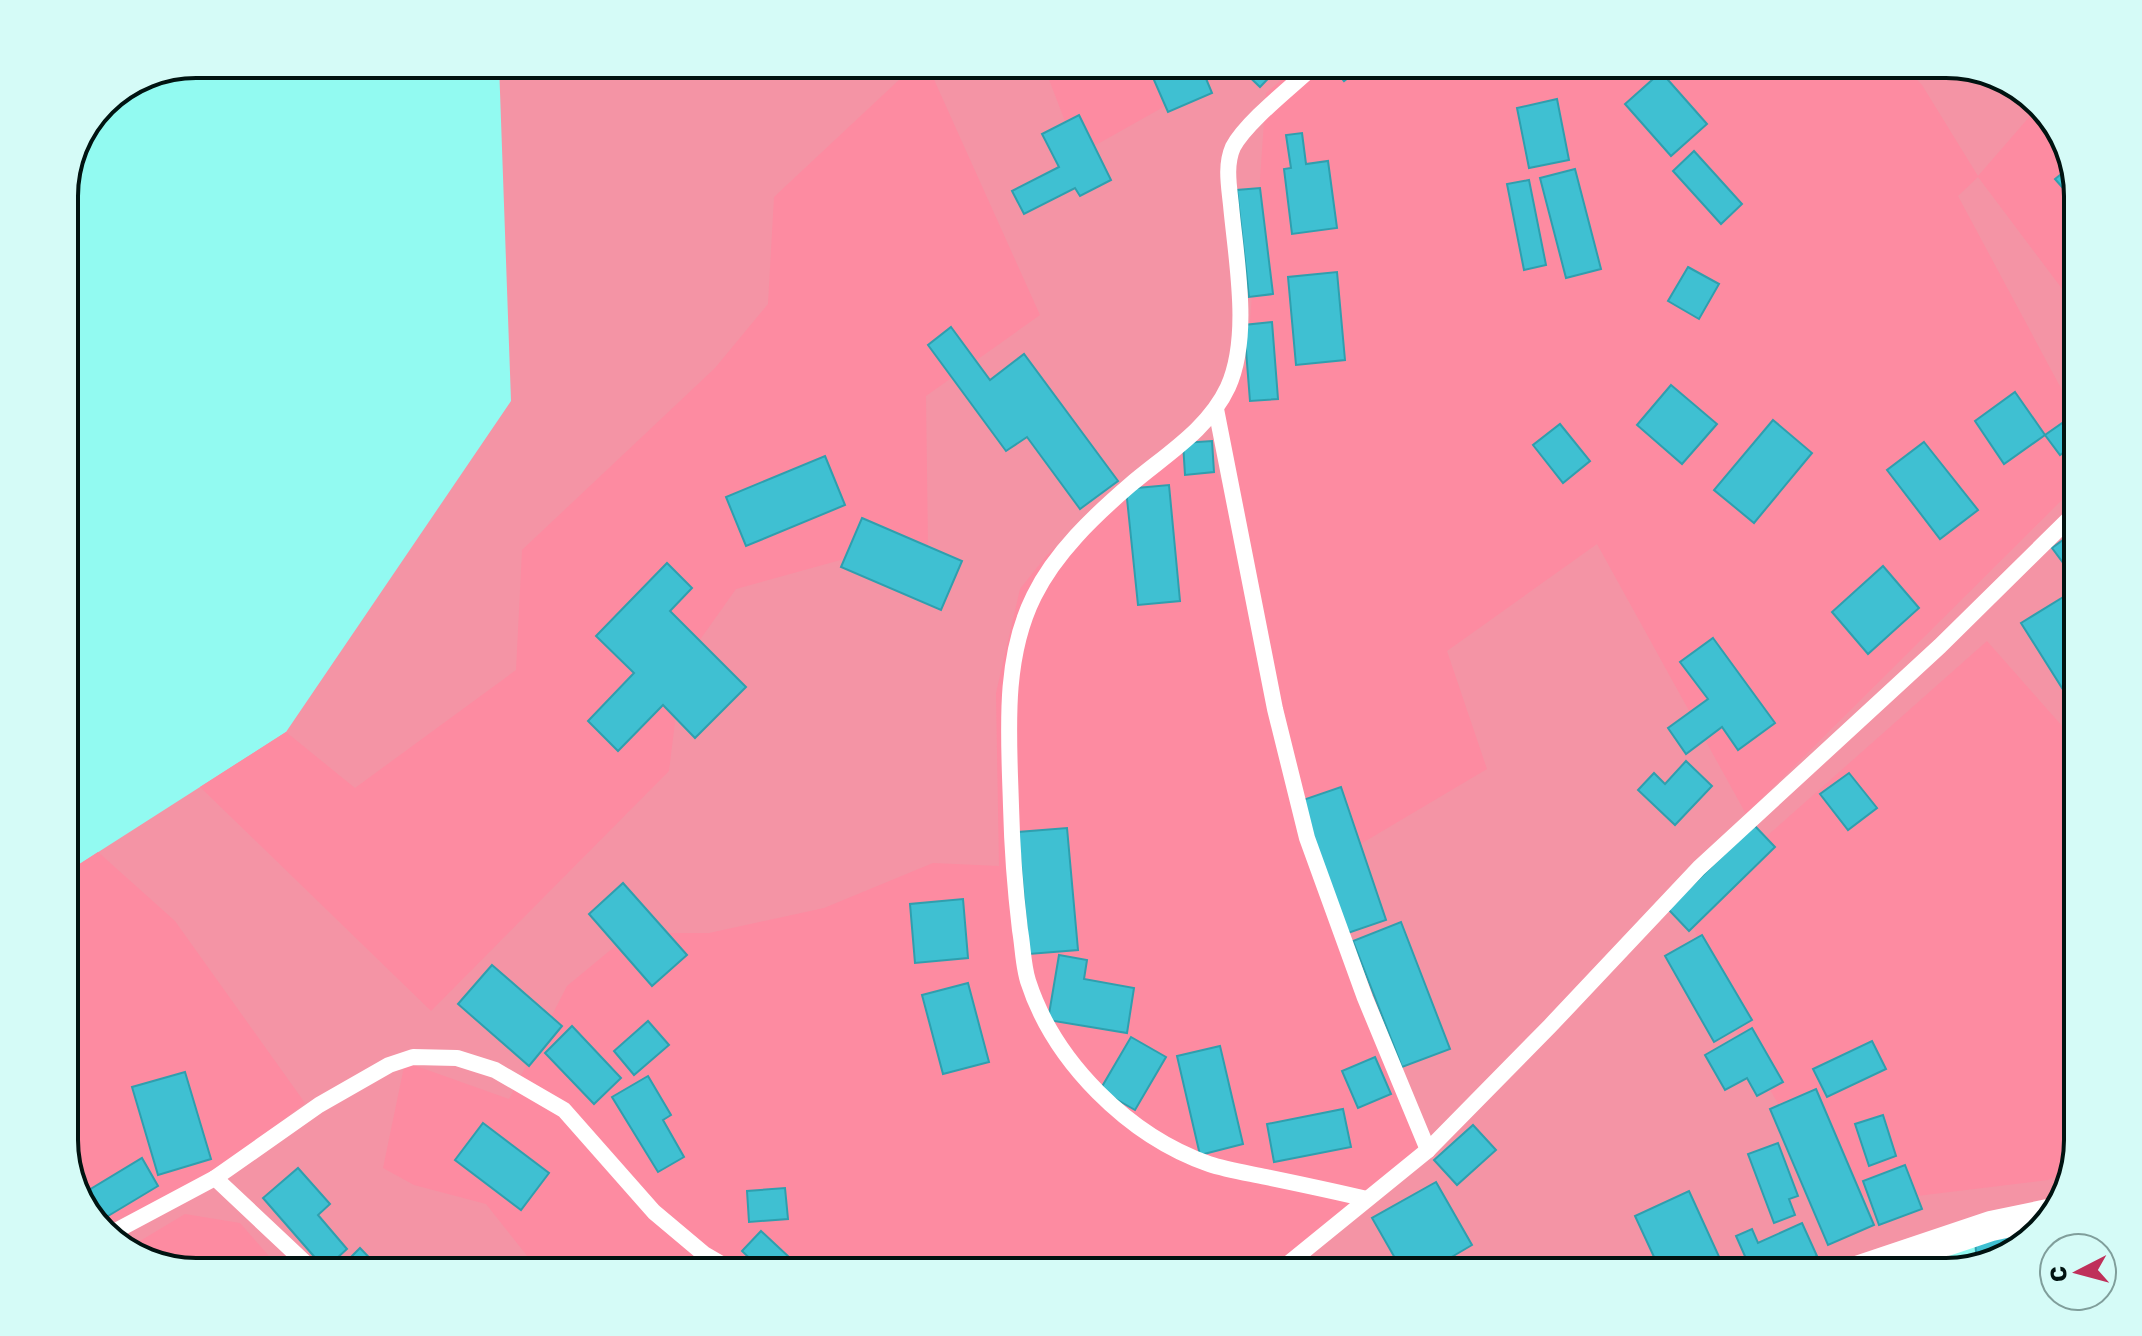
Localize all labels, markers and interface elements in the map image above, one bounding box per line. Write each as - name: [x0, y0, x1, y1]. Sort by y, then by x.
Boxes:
- north arrow: [2038, 1232, 2118, 1312]
- text: С: [2043, 1265, 2072, 1283]

